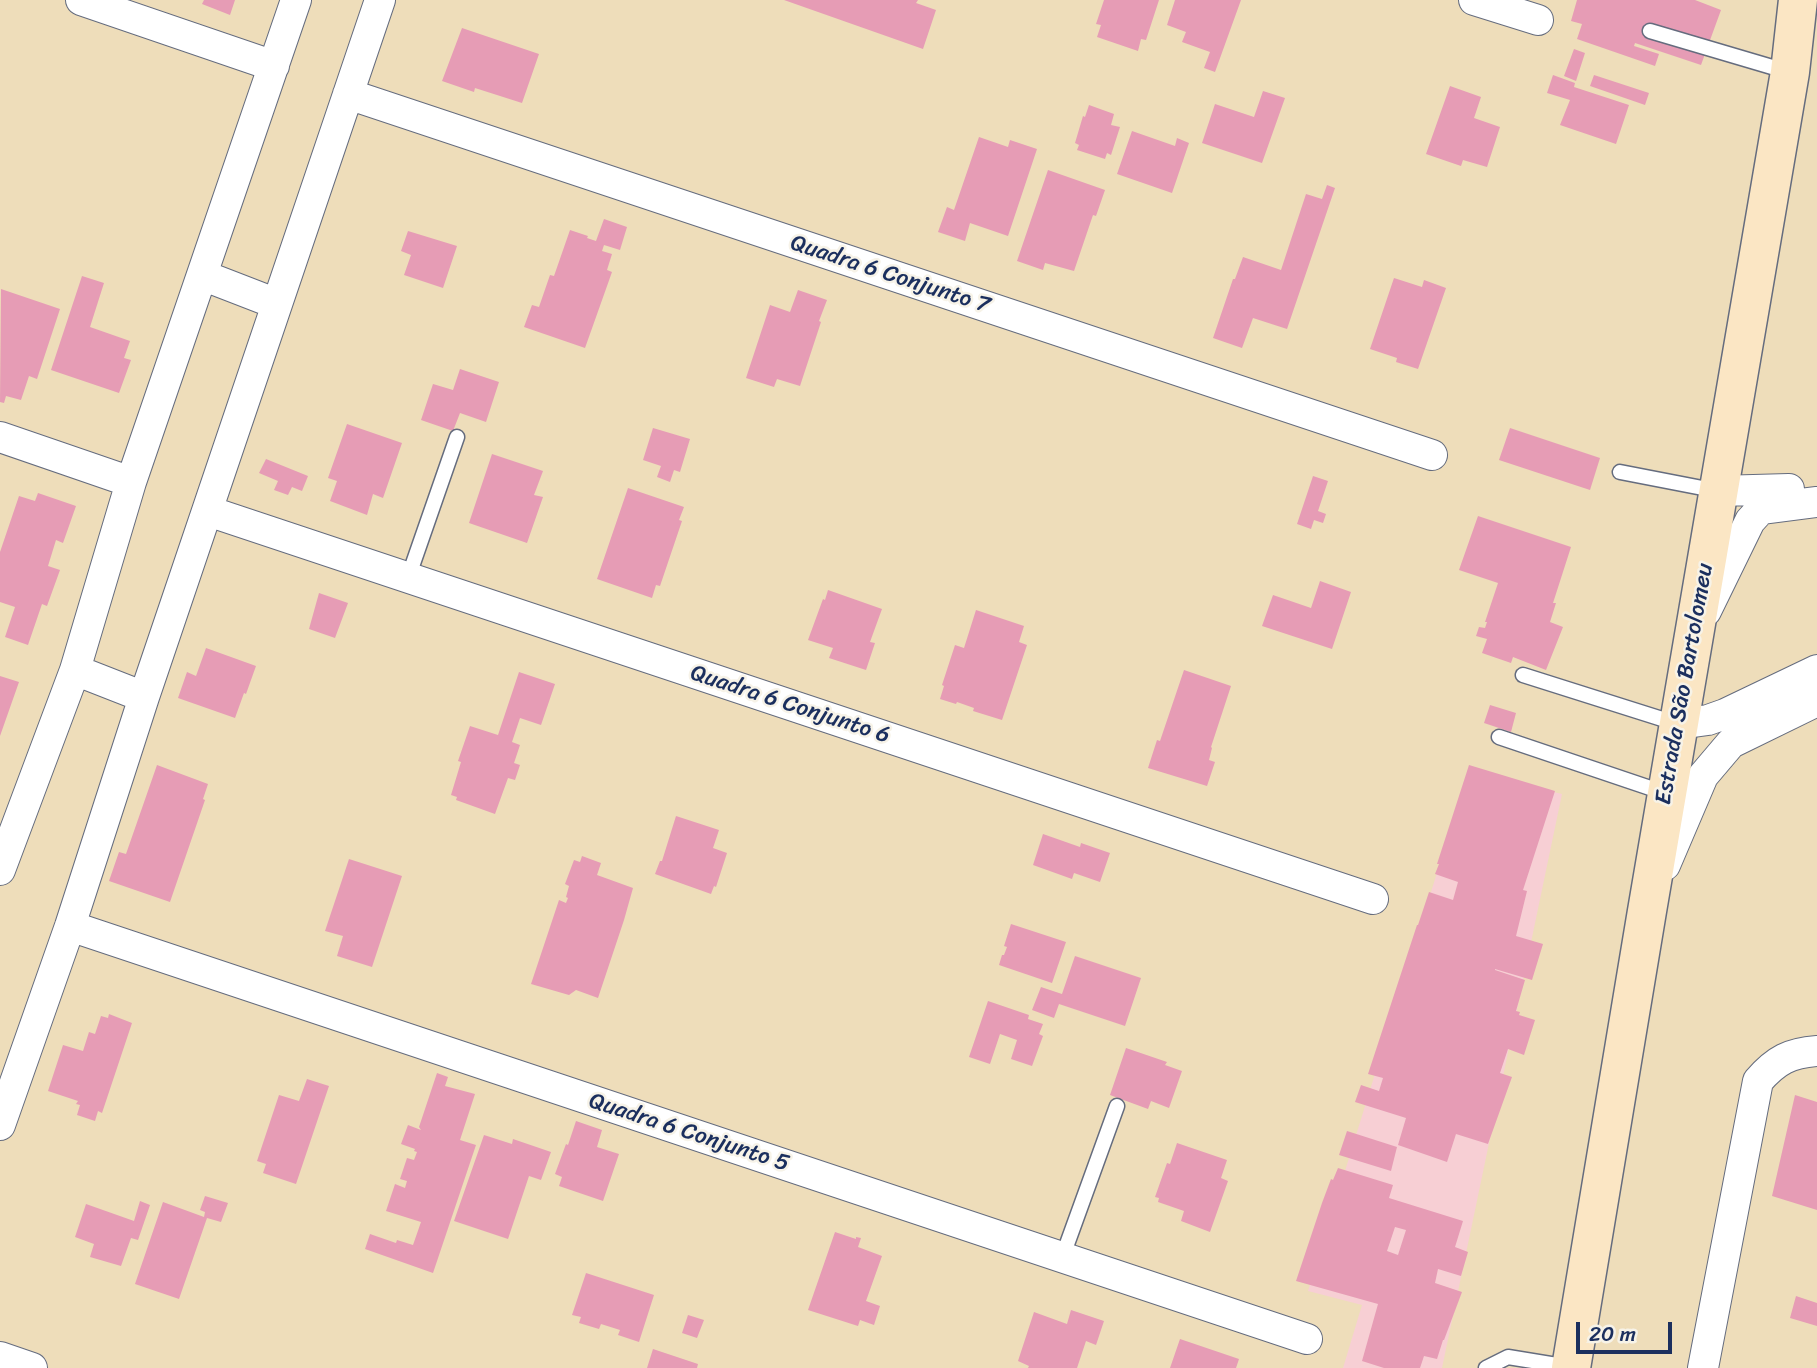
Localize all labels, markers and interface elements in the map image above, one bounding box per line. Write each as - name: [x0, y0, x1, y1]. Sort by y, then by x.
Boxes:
- street label: Quadra 6 Conjunto 7: [787, 230, 993, 320]
- street label: Estrada São Bartolomeu: [1650, 561, 1720, 807]
- street label: Quadra 6 Conjunto 6: [687, 660, 893, 750]
- street label: Quadra 6 Conjunto 5: [585, 1088, 793, 1178]
- scale bar: [1579, 1308, 1675, 1352]
- text: 20 m: [1589, 1315, 1636, 1353]

